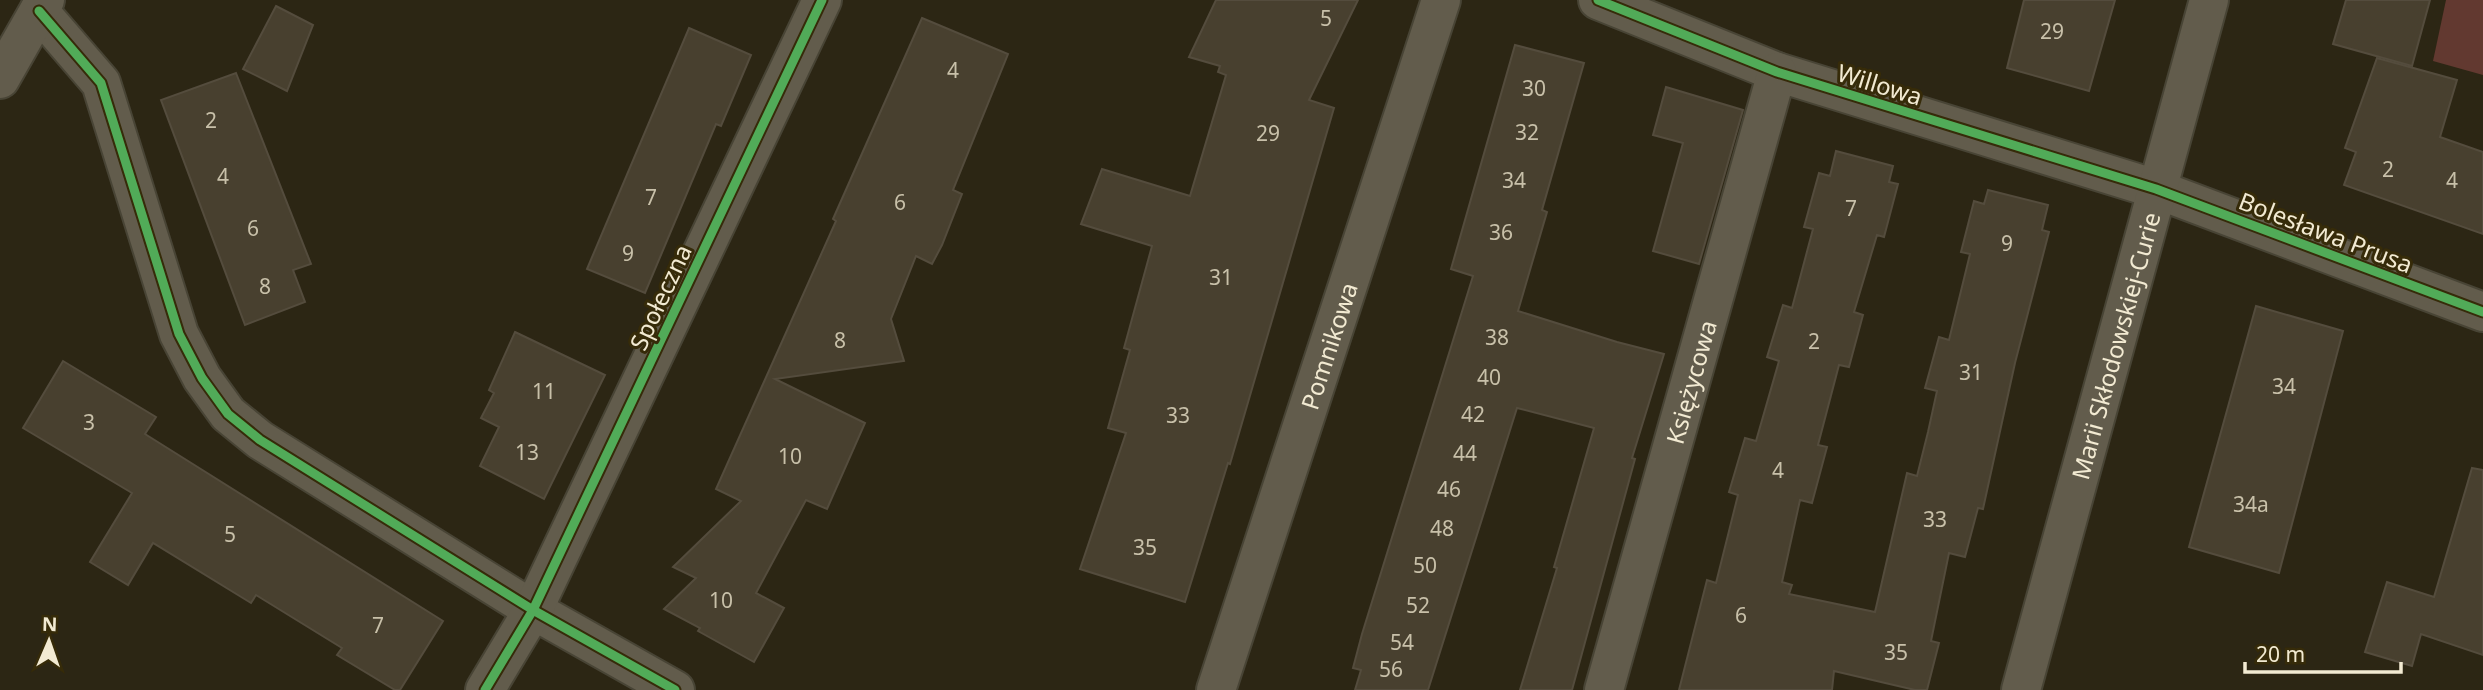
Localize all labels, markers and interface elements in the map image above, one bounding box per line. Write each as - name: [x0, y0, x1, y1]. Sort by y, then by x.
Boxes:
- house number: 5: [1320, 4, 1332, 32]
- house number: 29: [2040, 17, 2064, 45]
- street label: Willowa: [1833, 55, 1927, 113]
- house number: 4: [947, 56, 959, 84]
- house number: 30: [1522, 74, 1546, 102]
- house number: 2: [205, 106, 217, 134]
- house number: 32: [1515, 118, 1539, 146]
- house number: 29: [1256, 119, 1280, 147]
- house number: 2: [2382, 155, 2394, 183]
- house number: 4: [217, 162, 229, 190]
- house number: 34: [1502, 166, 1526, 194]
- house number: 4: [2446, 166, 2458, 194]
- house number: 7: [645, 183, 657, 211]
- street label: Bolesława Prusa: [2234, 184, 2418, 280]
- house number: 6: [894, 188, 906, 216]
- house number: 7: [1845, 194, 1857, 222]
- street label: Marii Skłodowskiej-Curie: [2063, 208, 2167, 483]
- house number: 6: [247, 214, 259, 242]
- house number: 36: [1489, 218, 1513, 246]
- house number: 9: [2001, 229, 2013, 257]
- street label: Społeczna: [621, 239, 699, 355]
- house number: 9: [622, 239, 634, 267]
- house number: 31: [1209, 263, 1233, 291]
- house number: 8: [259, 272, 271, 300]
- street label: Pomnikowa: [1292, 278, 1364, 414]
- street label: Księżycowa: [1657, 316, 1723, 448]
- house number: 38: [1485, 323, 1509, 351]
- house number: 8: [834, 326, 846, 354]
- house number: 2: [1808, 327, 1820, 355]
- house number: 31: [1959, 358, 1983, 386]
- house number: 40: [1477, 363, 1501, 391]
- house number: 34: [2272, 372, 2296, 400]
- house number: 11: [532, 377, 556, 405]
- house number: 42: [1461, 400, 1485, 428]
- house number: 33: [1166, 401, 1190, 429]
- house number: 3: [83, 408, 95, 436]
- house number: 13: [515, 438, 539, 466]
- house number: 44: [1453, 439, 1477, 467]
- house number: 10: [778, 442, 802, 470]
- house number: 4: [1772, 456, 1784, 484]
- house number: 46: [1437, 475, 1461, 503]
- house number: 34a: [2233, 490, 2269, 518]
- house number: 33: [1923, 505, 1947, 533]
- house number: 48: [1430, 514, 1454, 542]
- house number: 5: [224, 520, 236, 548]
- house number: 35: [1133, 533, 1157, 561]
- house number: 50: [1413, 551, 1437, 579]
- house number: 10: [709, 586, 733, 614]
- house number: 52: [1406, 591, 1430, 619]
- house number: 6: [1735, 601, 1747, 629]
- north arrow: [14, 606, 84, 676]
- text: N: [41, 611, 58, 637]
- house number: 7: [372, 611, 384, 639]
- house number: 54: [1390, 628, 1414, 656]
- scale bar: [2245, 630, 2401, 674]
- house number: 35: [1884, 638, 1908, 666]
- text: 20 m: [2256, 640, 2305, 668]
- house number: 56: [1379, 655, 1403, 683]

